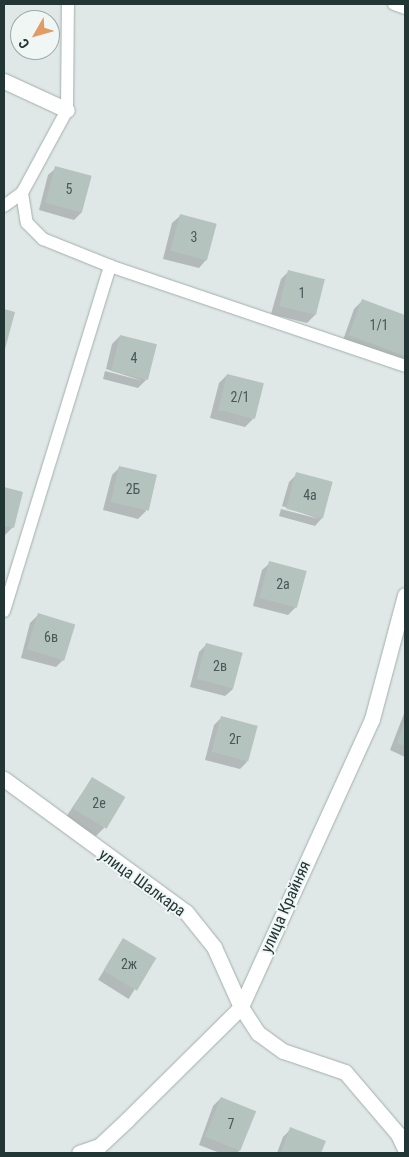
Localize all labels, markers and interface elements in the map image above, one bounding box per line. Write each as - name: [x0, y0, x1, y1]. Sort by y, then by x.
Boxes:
- north arrow: [10, 10, 60, 60]
- text: С: [15, 36, 33, 52]
- house number: 5: [66, 181, 72, 197]
- house number: 3: [191, 229, 197, 245]
- house number: 1: [299, 285, 305, 301]
- house number: 1/1: [369, 317, 389, 333]
- house number: 4: [131, 350, 137, 366]
- house number: 2/1: [230, 389, 250, 405]
- house number: 2Б: [126, 481, 140, 497]
- house number: 4а: [303, 487, 317, 503]
- house number: 2а: [276, 576, 290, 592]
- house number: 6в: [44, 629, 58, 645]
- house number: 2в: [213, 658, 227, 674]
- house number: 2г: [229, 731, 241, 747]
- house number: 2е: [92, 795, 106, 811]
- street label: улица Шалкара: [95, 845, 189, 921]
- street label: улица Крайняя: [257, 858, 315, 956]
- house number: 2ж: [121, 956, 137, 972]
- house number: 7: [228, 1116, 234, 1132]

